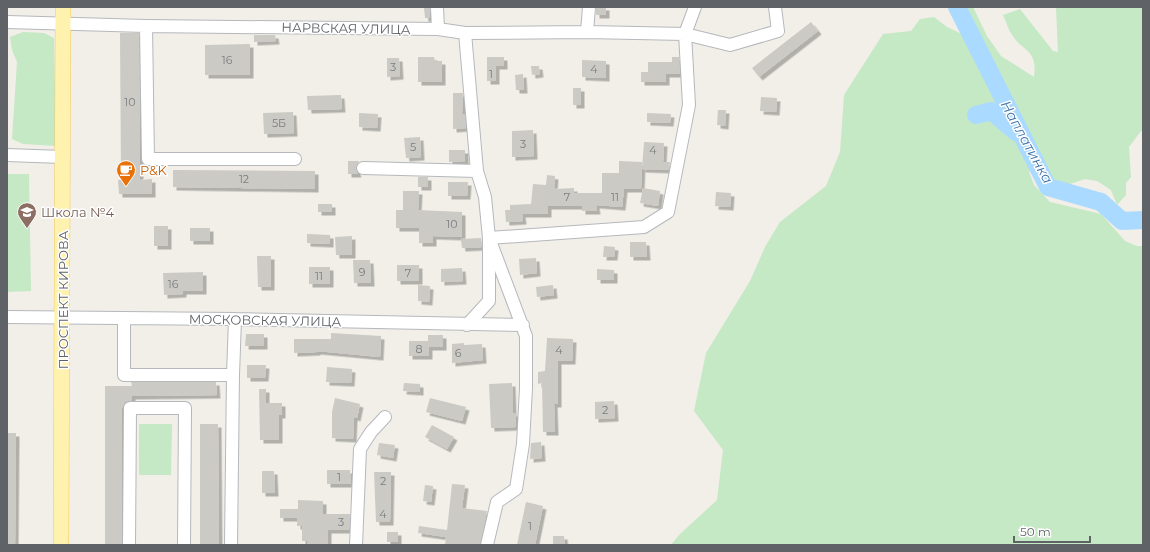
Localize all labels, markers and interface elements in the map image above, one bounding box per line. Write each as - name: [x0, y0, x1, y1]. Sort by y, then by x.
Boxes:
- street label: НАРВСКАЯ УЛИЦА: [281, 19, 411, 37]
- house number: 16: [222, 53, 233, 67]
- house number: 3: [390, 60, 396, 74]
- house number: 4: [590, 62, 598, 76]
- house number: 1: [489, 67, 493, 81]
- house number: 10: [124, 95, 136, 109]
- water label: Наплатинка: [997, 97, 1057, 187]
- house number: 5Б: [272, 116, 286, 130]
- house number: 3: [520, 137, 526, 151]
- house number: 5: [410, 140, 416, 154]
- house number: 4: [649, 143, 657, 157]
- cafe icon: P&K: [115, 159, 137, 187]
- place label: P&K: [140, 162, 168, 178]
- house number: 12: [239, 172, 249, 186]
- house number: 7: [564, 190, 570, 204]
- house number: 11: [611, 190, 619, 204]
- school or university icon: Школа №4: [16, 201, 38, 229]
- place label: Школа №4: [41, 204, 114, 220]
- house number: 10: [446, 217, 458, 231]
- street label: ПРОСПЕКТ КИРОВА: [55, 230, 71, 369]
- house number: 9: [359, 265, 366, 279]
- house number: 7: [405, 266, 411, 280]
- house number: 11: [315, 269, 323, 283]
- house number: 16: [168, 277, 179, 291]
- street label: МОСКОВСКАЯ УЛИЦА: [189, 311, 342, 329]
- house number: 8: [415, 342, 423, 356]
- house number: 4: [555, 343, 563, 357]
- house number: 6: [455, 346, 462, 360]
- house number: 2: [602, 403, 608, 417]
- house number: 1: [337, 470, 341, 484]
- house number: 2: [380, 474, 386, 488]
- house number: 4: [379, 507, 387, 521]
- house number: 3: [338, 515, 344, 529]
- scale bar: [1014, 518, 1090, 544]
- house number: 1: [528, 519, 532, 533]
- text: 50 m: [1020, 524, 1051, 539]

